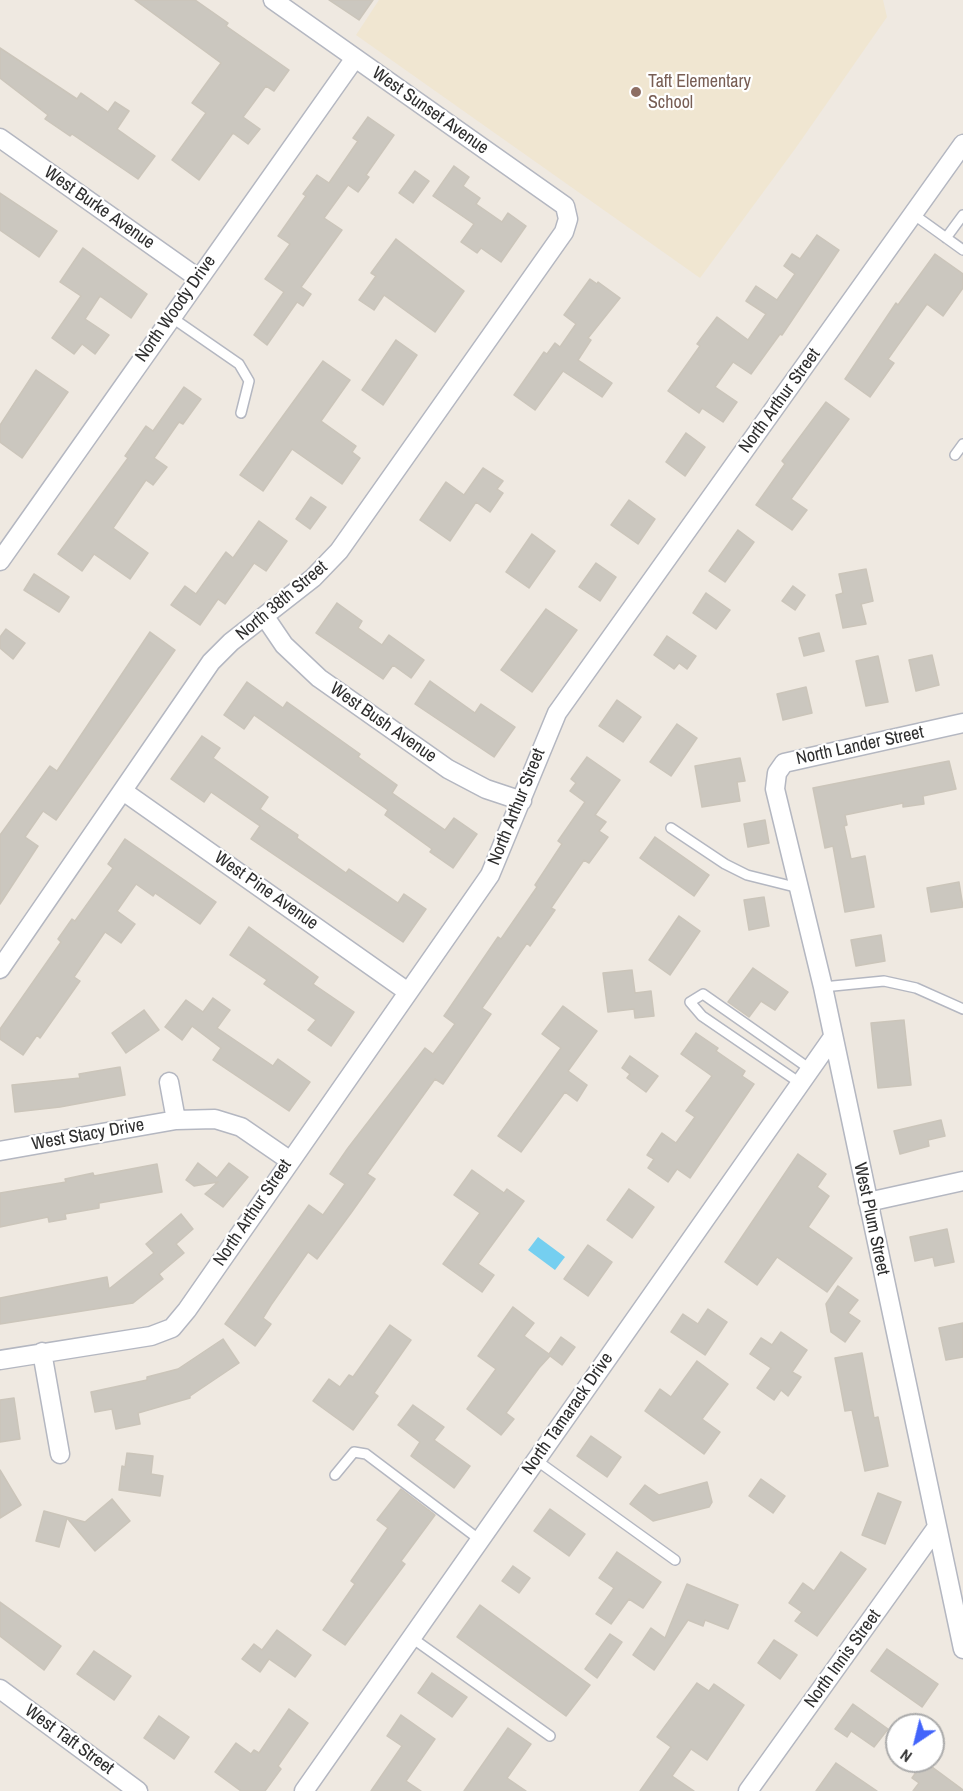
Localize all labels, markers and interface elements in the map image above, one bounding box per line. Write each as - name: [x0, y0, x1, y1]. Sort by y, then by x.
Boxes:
- street label: West Sunset Avenue: [368, 63, 492, 159]
- place label: Taft Elementary School: [648, 71, 751, 113]
- marker: Taft Elementary School: [629, 85, 643, 99]
- street label: West Burke Avenue: [40, 162, 158, 254]
- street label: North Woody Drive: [131, 252, 221, 366]
- street label: North Arthur Street: [735, 345, 825, 457]
- street label: North 38th Street: [232, 557, 332, 645]
- street label: West Bush Avenue: [326, 678, 440, 768]
- street label: North Lander Street: [794, 722, 926, 770]
- street label: North Arthur Street: [484, 746, 550, 868]
- street label: West Pine Avenue: [210, 847, 322, 935]
- street label: West Stacy Drive: [30, 1114, 146, 1156]
- street label: North Arthur Street: [209, 1156, 297, 1270]
- street label: West Plum Street: [849, 1161, 893, 1277]
- street label: North Tamarack Drive: [518, 1349, 618, 1479]
- street label: North Innis Street: [800, 1606, 886, 1712]
- street label: West Taft Street: [20, 1700, 118, 1780]
- north arrow: [885, 1713, 945, 1773]
- text: N: [896, 1744, 916, 1768]

